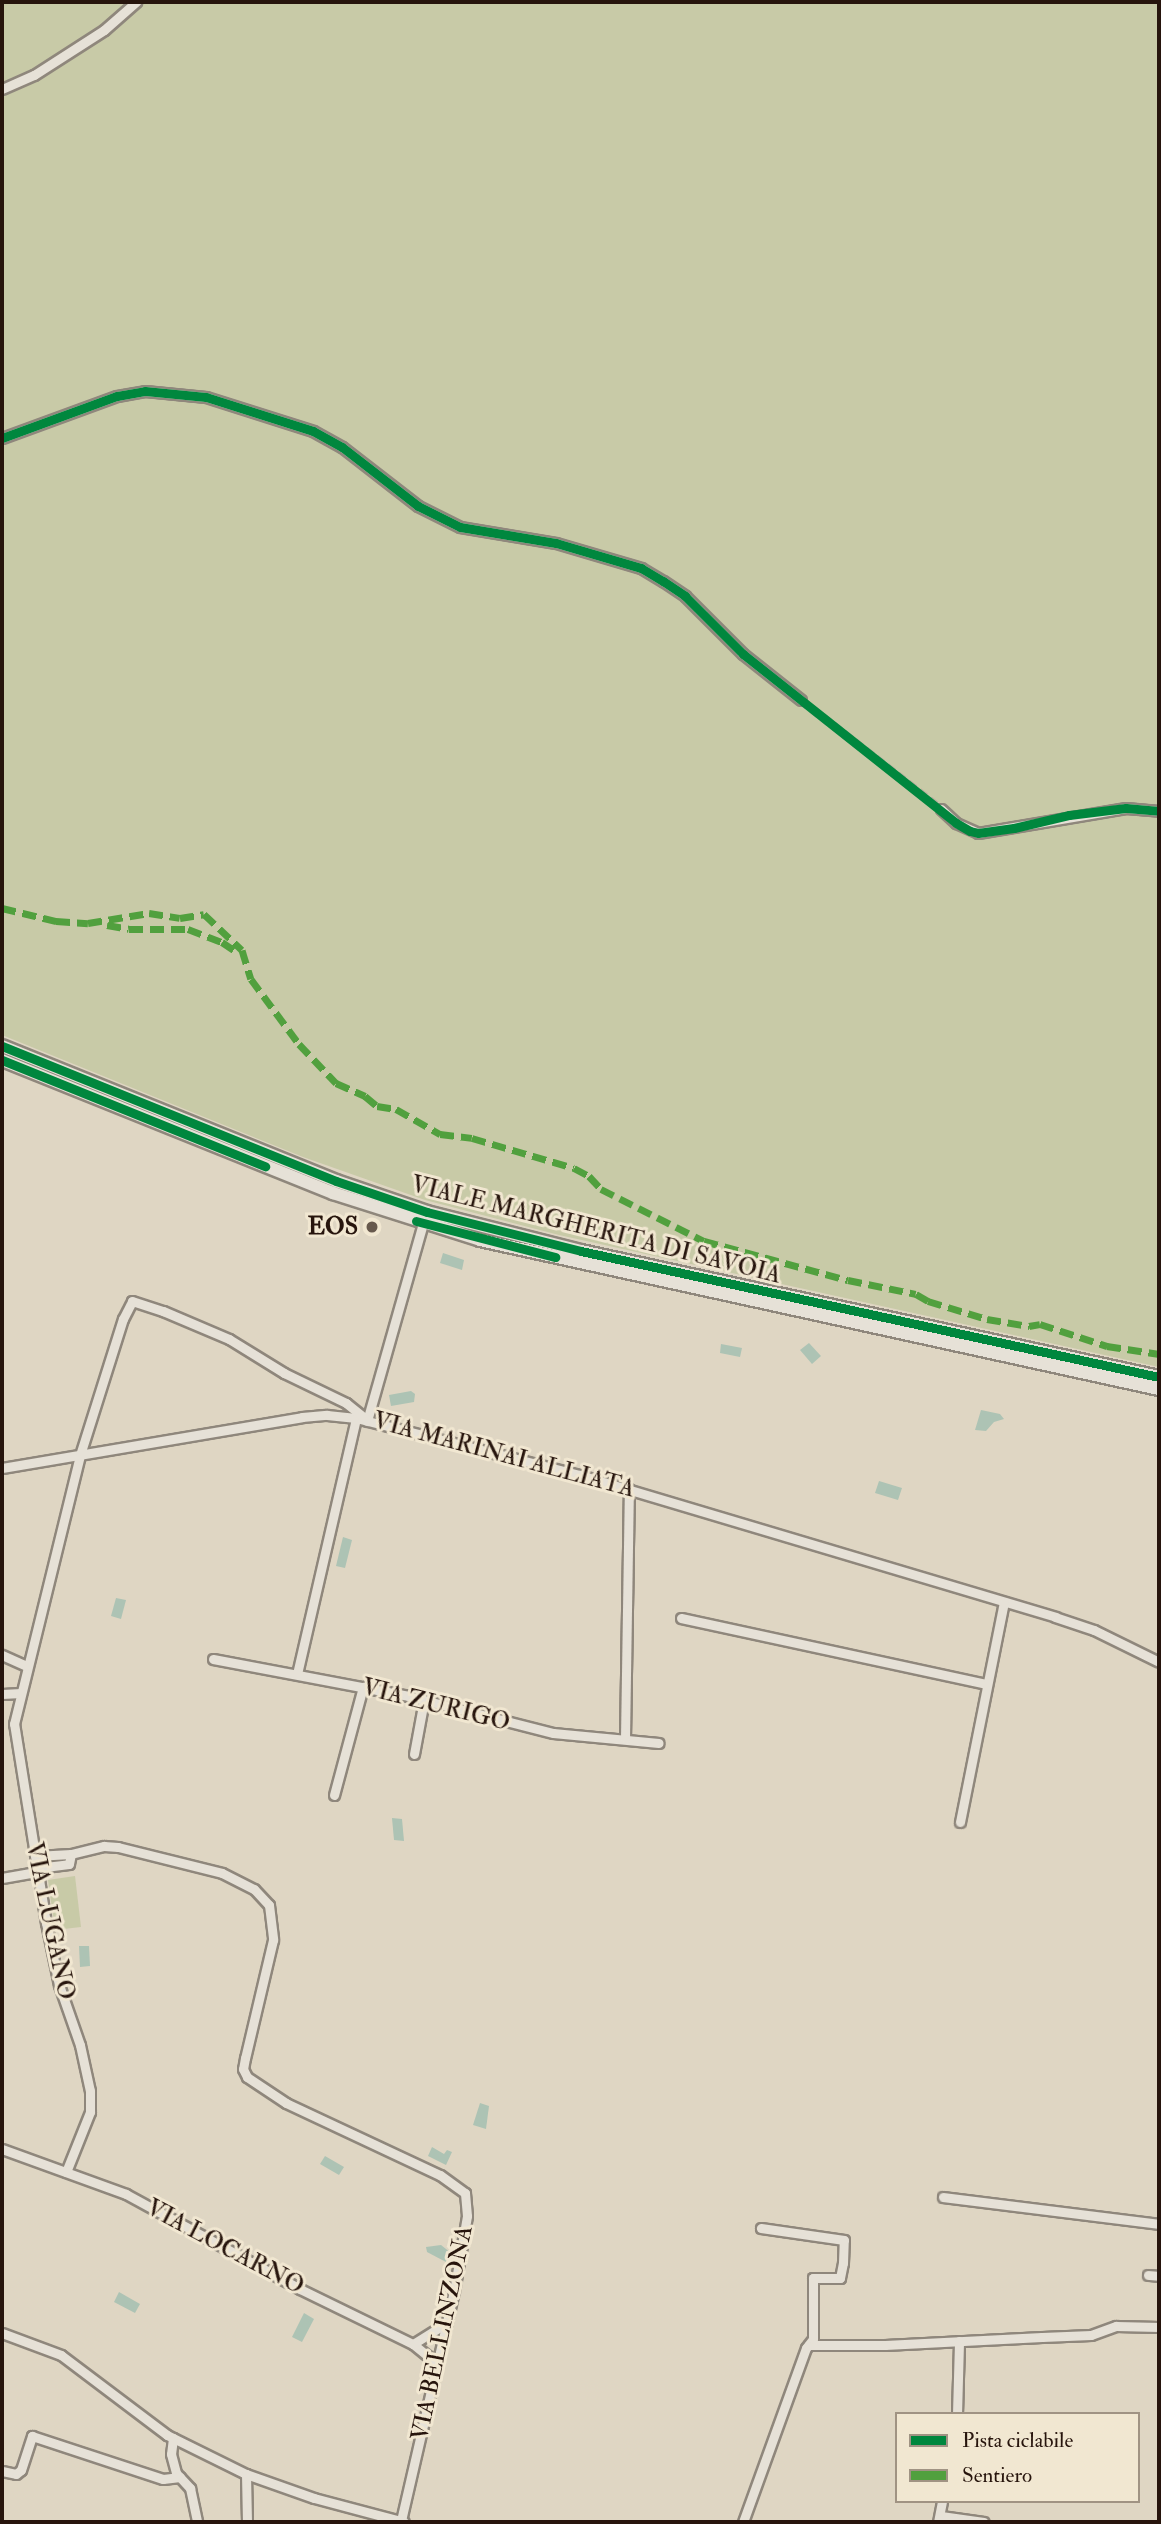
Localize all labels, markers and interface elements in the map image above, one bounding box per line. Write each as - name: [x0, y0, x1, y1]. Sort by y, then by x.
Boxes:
- street label: VIALE MARGHERITA DI SAVOIA: [408, 1170, 784, 1290]
- place label: EOS: [308, 1213, 358, 1241]
- marker: EOS: [364, 1219, 380, 1235]
- street label: VIA MARINAI ALLIATA: [370, 1406, 638, 1504]
- street label: VIA ZURIGO: [359, 1673, 513, 1737]
- street label: VIA LUGANO: [19, 1840, 81, 2002]
- street label: VIA LOCARNO: [141, 2193, 309, 2301]
- street label: VIA BELLINZONA: [405, 2223, 479, 2443]
- legend: [895, 2412, 1140, 2503]
- text: Pista ciclabile: [962, 2427, 1073, 2454]
- text: Sentiero: [962, 2462, 1032, 2489]

